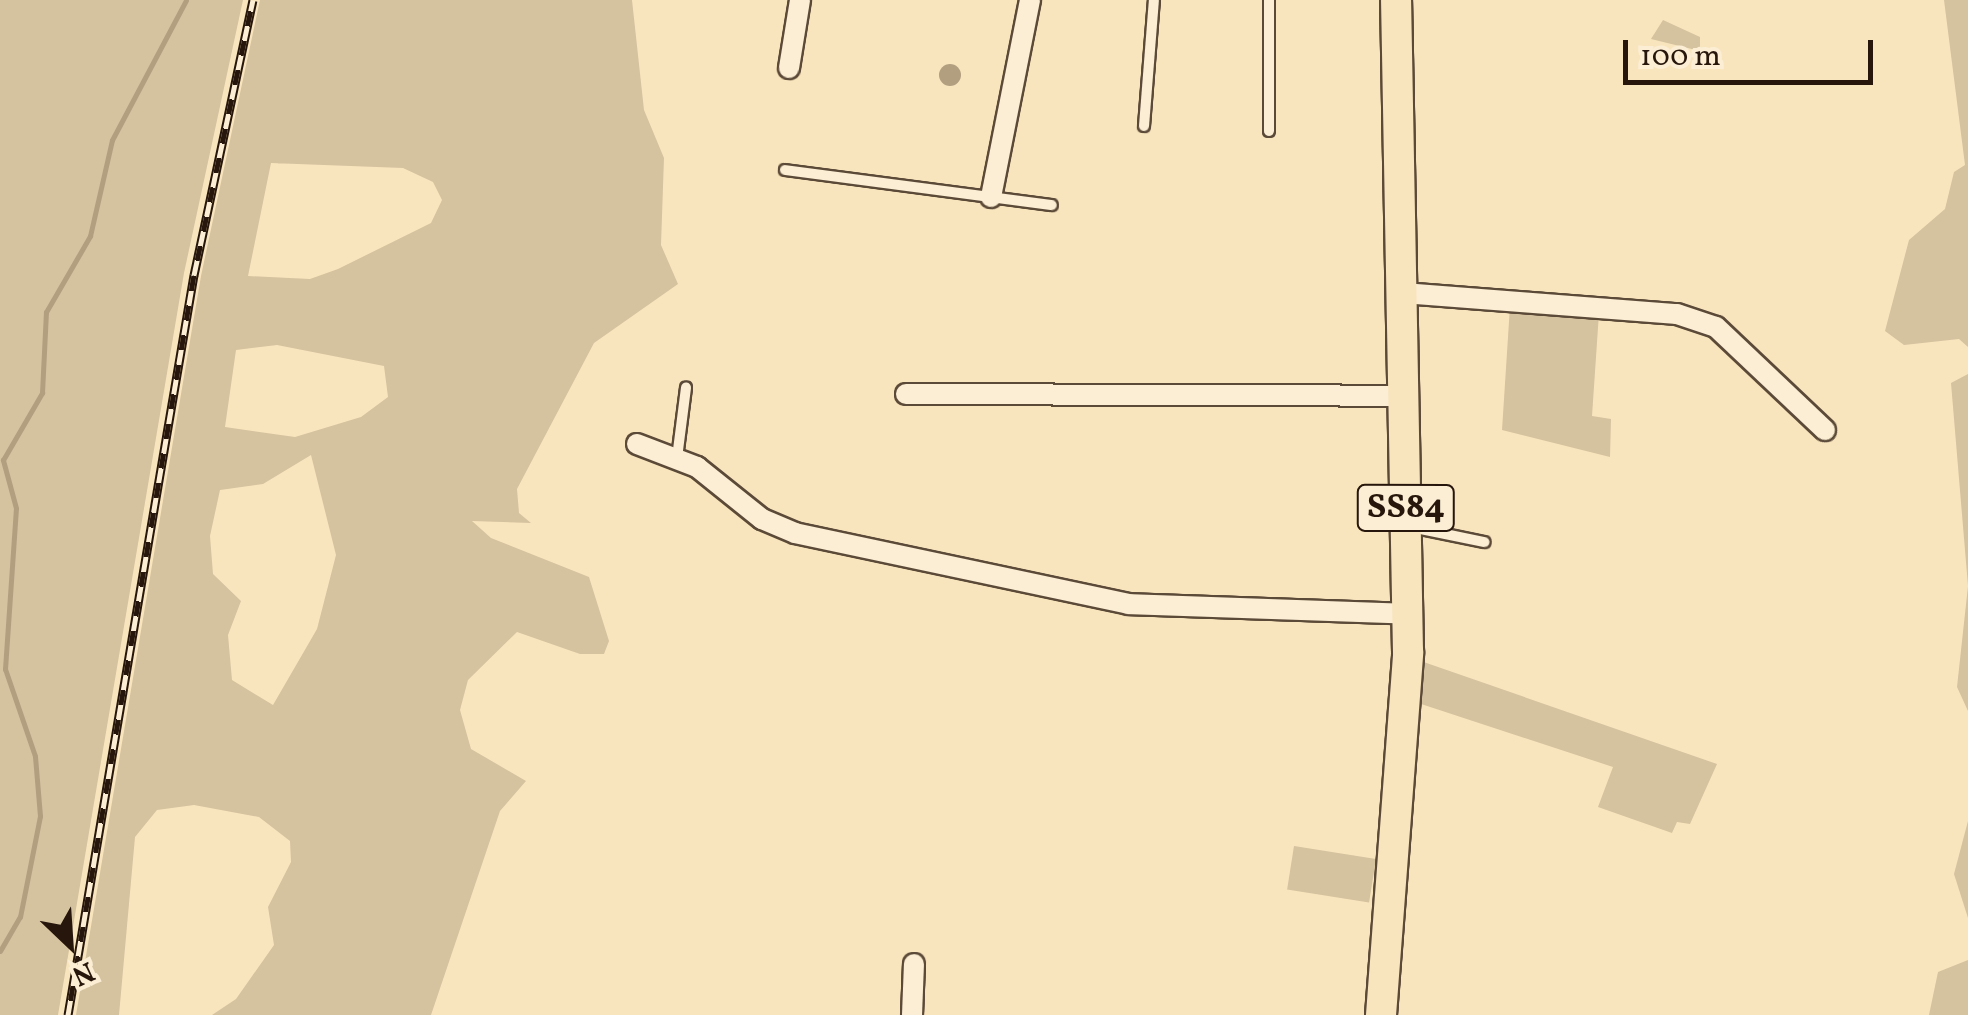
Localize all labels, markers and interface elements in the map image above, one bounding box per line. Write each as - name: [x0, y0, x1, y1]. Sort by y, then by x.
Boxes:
- scale bar: [1628, 20, 1878, 82]
- text: 100 m: [1640, 36, 1721, 78]
- road number: SS84: [1356, 478, 1456, 538]
- north arrow: [20, 895, 120, 995]
- text: N: [65, 951, 100, 995]

